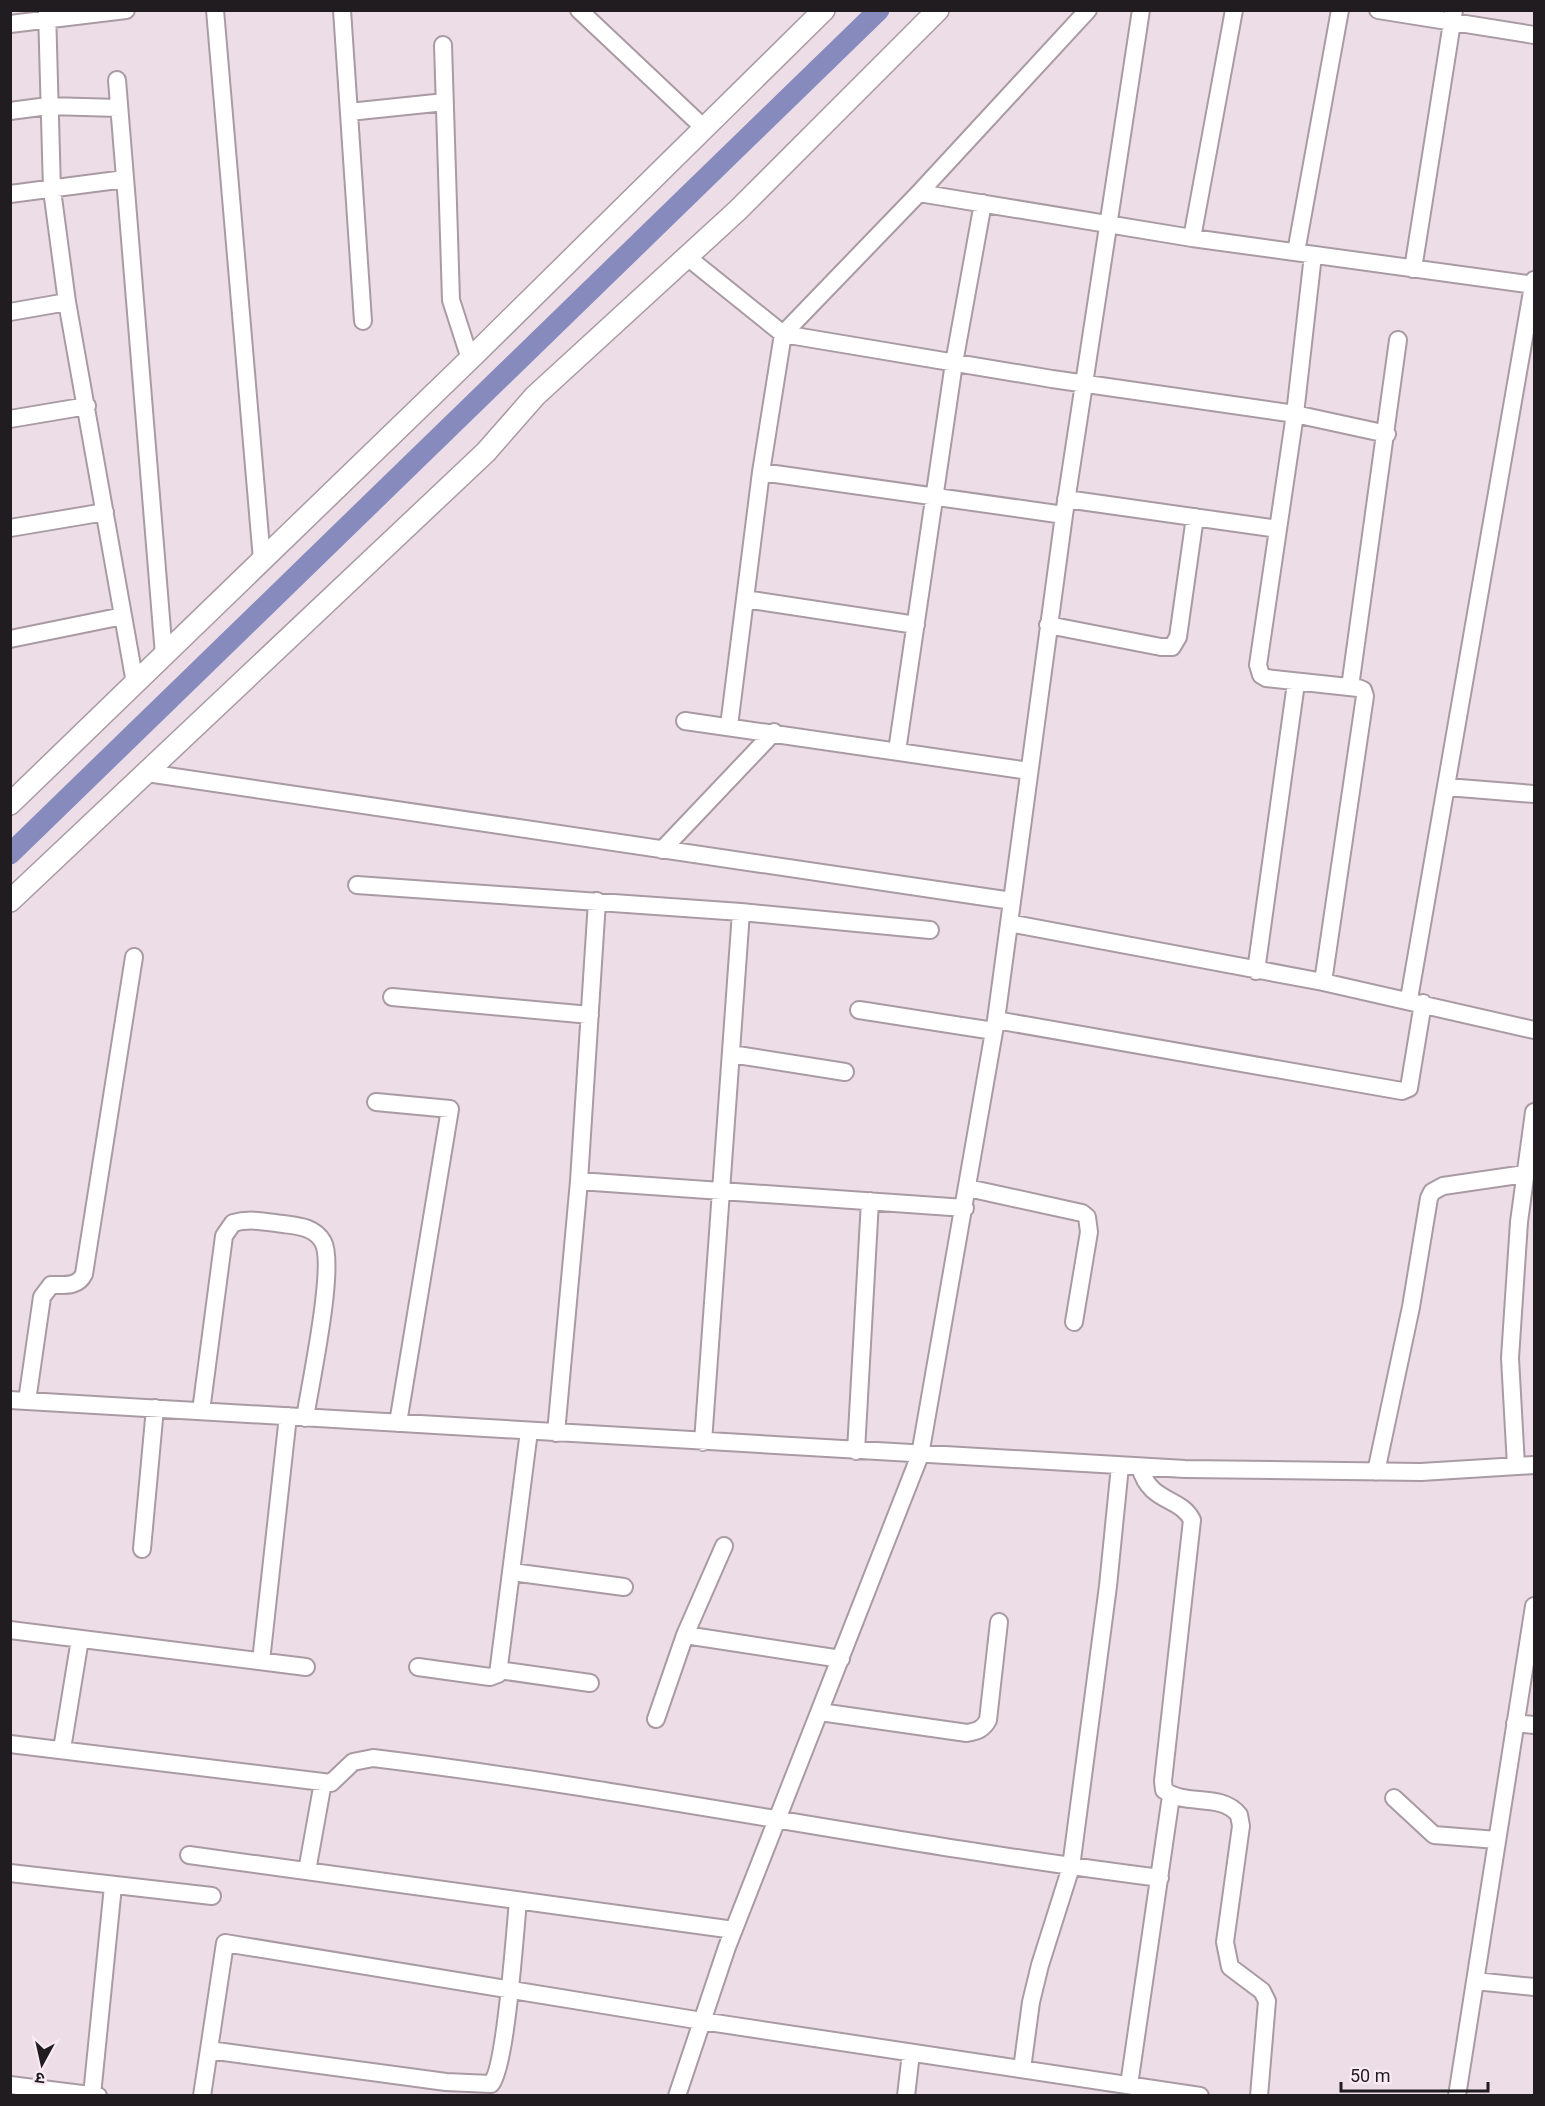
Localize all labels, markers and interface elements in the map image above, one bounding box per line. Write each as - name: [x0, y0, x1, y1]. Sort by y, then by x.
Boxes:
- north arrow: [12, 2034, 72, 2094]
- scale bar: [1341, 2055, 1488, 2093]
- text: 50 m: [1350, 2065, 1390, 2086]
- text: उ: [33, 2068, 46, 2088]

